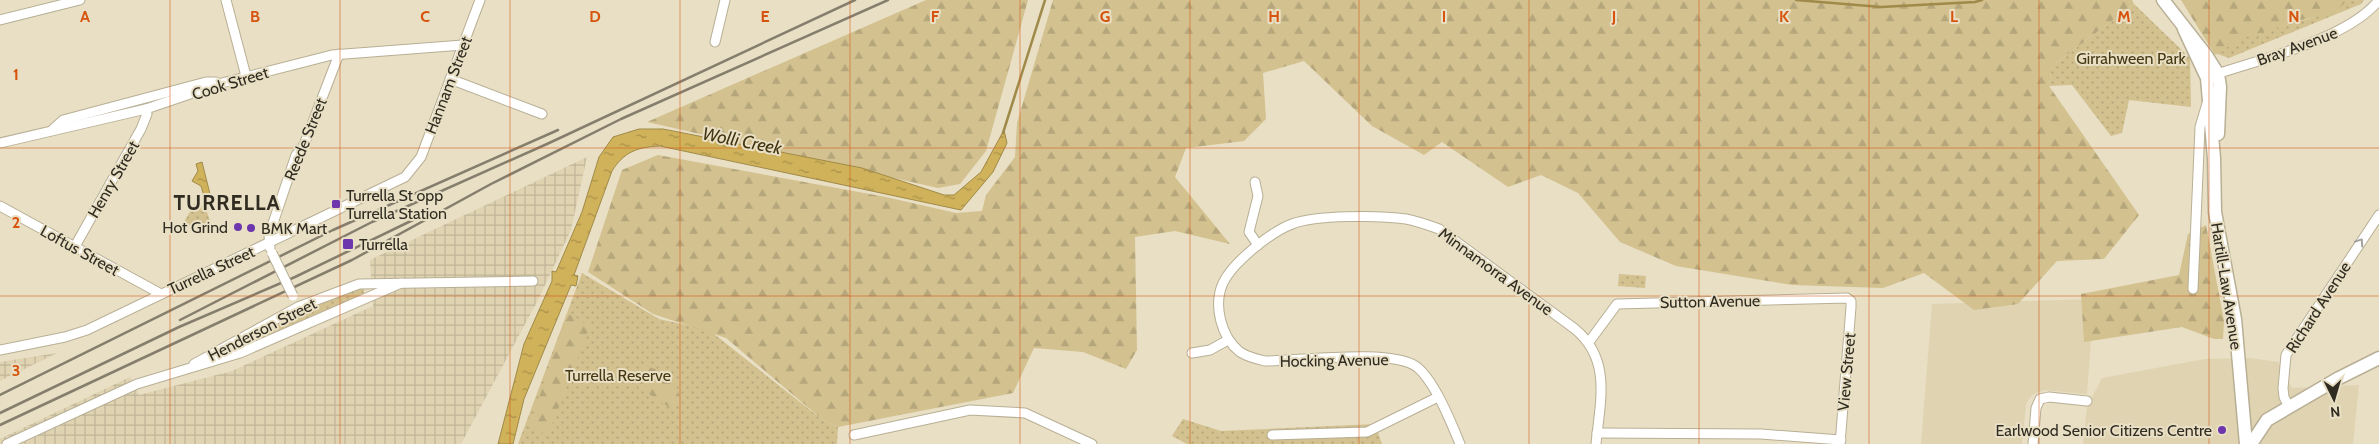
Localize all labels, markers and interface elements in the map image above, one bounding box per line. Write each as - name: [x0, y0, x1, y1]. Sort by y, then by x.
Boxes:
- text: A: [80, 7, 90, 26]
- text: B: [250, 7, 260, 26]
- text: C: [420, 7, 430, 26]
- text: D: [589, 7, 601, 26]
- text: E: [760, 7, 770, 26]
- text: F: [931, 7, 940, 26]
- text: G: [1100, 7, 1110, 26]
- text: H: [1268, 7, 1280, 26]
- text: I: [1442, 7, 1446, 26]
- text: J: [1611, 7, 1616, 26]
- text: K: [1779, 7, 1789, 26]
- text: L: [1950, 7, 1958, 26]
- text: M: [2117, 7, 2131, 26]
- text: N: [2288, 7, 2300, 26]
- street label: Bray Avenue: [2254, 23, 2340, 70]
- street label: Hannam Street: [421, 33, 476, 137]
- park label: Girrahween Park: [2076, 49, 2187, 68]
- street label: Cook Street: [190, 63, 271, 104]
- text: 1: [13, 65, 19, 84]
- street label: Reede Street: [280, 94, 331, 183]
- water label: Wolli Creek: [700, 123, 785, 160]
- street label: Henry Street: [84, 137, 143, 221]
- place label: Turrella St opp Turrella Station: [346, 186, 447, 223]
- district label: TURRELLA: [173, 190, 281, 215]
- marker: Turrella St opp Turrella Station: [330, 198, 342, 210]
- text: 2: [12, 213, 20, 232]
- place label: Hot Grind: [162, 218, 228, 237]
- place label: BMK Mart: [261, 219, 328, 238]
- street label: Loftus Street: [37, 221, 123, 280]
- marker: Hot Grind: [232, 221, 244, 233]
- street label: Hartill-Law Avenue: [2207, 221, 2246, 351]
- marker: BMK Mart: [245, 222, 257, 234]
- street label: Minnamorra Avenue: [1435, 224, 1557, 319]
- place label: Turrella: [359, 235, 408, 254]
- marker: Turrella: [341, 237, 355, 251]
- one-way arrow: [2354, 238, 2364, 247]
- street label: Turrella Street: [165, 242, 258, 299]
- street label: Richard Avenue: [2282, 258, 2355, 356]
- street label: Sutton Avenue: [1660, 291, 1760, 312]
- street label: Henderson Street: [205, 294, 320, 365]
- street label: View Street: [1834, 332, 1859, 412]
- street label: Hocking Avenue: [1279, 350, 1389, 371]
- text: 3: [12, 361, 20, 380]
- park label: Turrella Reserve: [565, 366, 671, 385]
- north arrow: [2309, 374, 2359, 424]
- text: N: [2329, 403, 2341, 421]
- place label: Earlwood Senior Citizens Centre: [1995, 421, 2212, 440]
- marker: Earlwood Senior Citizens Centre: [2216, 424, 2228, 436]

